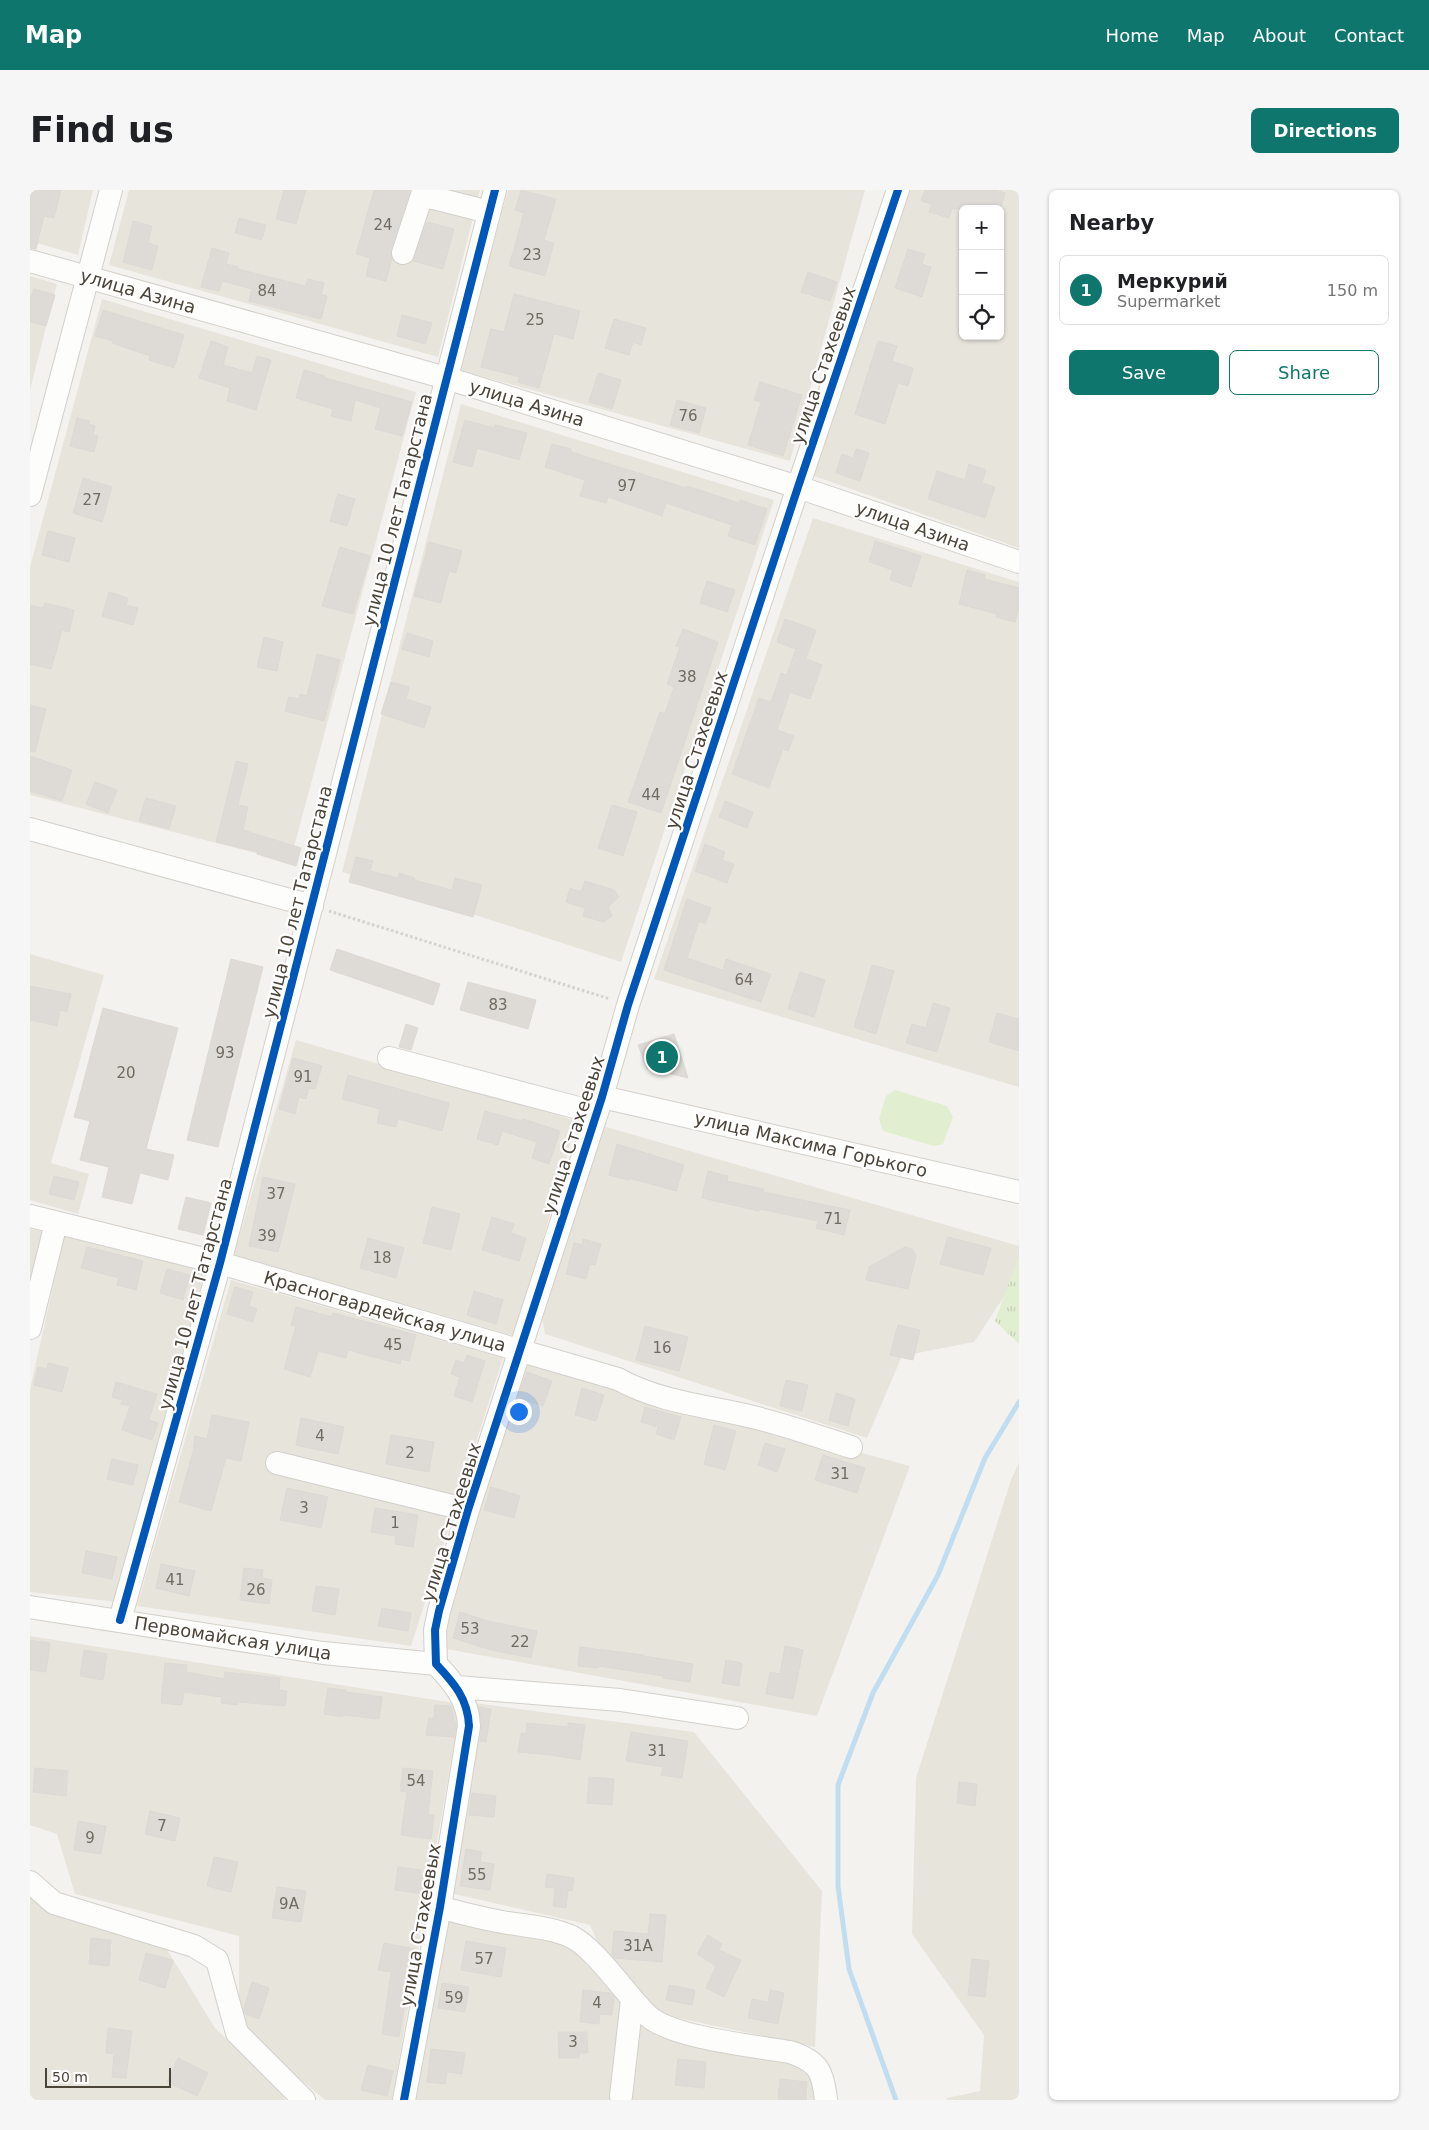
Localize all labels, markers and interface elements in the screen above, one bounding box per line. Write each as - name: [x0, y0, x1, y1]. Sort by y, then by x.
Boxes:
- text: Map: [25, 21, 82, 49]
- text: Home: [1106, 25, 1159, 46]
- text: Map: [1187, 25, 1225, 46]
- text: About: [1253, 25, 1306, 46]
- text: Contact: [1334, 25, 1404, 46]
- button: Directions: [1251, 108, 1399, 153]
- text: Find us: [30, 110, 174, 150]
- map controls: [959, 205, 1004, 340]
- button: +: [959, 205, 1004, 250]
- text: Nearby: [1069, 211, 1154, 235]
- house number: 24: [373, 216, 393, 234]
- house number: 23: [522, 246, 542, 264]
- button: −: [959, 250, 1004, 295]
- street label: улица Азина: [78, 264, 198, 318]
- text: Меркурий: [1117, 270, 1228, 292]
- text: 1: [1080, 281, 1092, 300]
- text: 150 m: [1327, 281, 1378, 300]
- house number: 84: [257, 282, 277, 300]
- street label: улица Стахеевых: [786, 283, 860, 447]
- text: Supermarket: [1117, 292, 1220, 311]
- button: locate: [959, 295, 1004, 340]
- house number: 25: [525, 311, 545, 329]
- button: Save: [1069, 350, 1219, 395]
- button: Share: [1229, 350, 1379, 395]
- street label: улица Азина: [467, 376, 587, 430]
- street label: улица 10 лет Татарстана: [358, 391, 436, 629]
- house number: 76: [678, 407, 698, 425]
- house number: 97: [617, 477, 637, 495]
- house number: 27: [82, 491, 102, 509]
- street label: улица Азина: [853, 497, 973, 555]
- street label: улица Стахеевых: [660, 668, 732, 832]
- house number: 38: [677, 668, 697, 686]
- street label: улица 10 лет Татарстана: [258, 783, 336, 1021]
- house number: 44: [641, 786, 661, 804]
- house number: 64: [734, 971, 754, 989]
- house number: 83: [488, 996, 508, 1014]
- pin: 1: [646, 1038, 678, 1076]
- house number: 93: [215, 1044, 235, 1062]
- street label: улица Стахеевых: [537, 1053, 609, 1217]
- house number: 20: [116, 1064, 136, 1082]
- house number: 91: [293, 1068, 313, 1086]
- street label: улица Максима Горького: [692, 1107, 930, 1181]
- street label: улица 10 лет Татарстана: [154, 1176, 236, 1412]
- house number: 37: [266, 1185, 286, 1203]
- house number: 71: [823, 1210, 843, 1228]
- house number: 39: [257, 1227, 277, 1245]
- house number: 18: [372, 1249, 392, 1267]
- street label: Красногвардейская улица: [261, 1266, 509, 1356]
- house number: 45: [383, 1336, 403, 1354]
- house number: 16: [652, 1339, 672, 1357]
- your location: [506, 1399, 532, 1425]
- house number: 4: [315, 1427, 325, 1445]
- street label: улица Стахеевых: [417, 1440, 485, 1604]
- house number: 2: [405, 1444, 415, 1462]
- house number: 31: [830, 1465, 850, 1483]
- house number: 3: [299, 1499, 309, 1517]
- house number: 1: [390, 1514, 400, 1532]
- house number: 41: [165, 1571, 185, 1589]
- house number: 26: [246, 1581, 266, 1599]
- street label: Первомайская улица: [133, 1612, 333, 1664]
- house number: 53: [460, 1620, 480, 1638]
- house number: 22: [510, 1633, 530, 1651]
- house number: 31: [647, 1742, 667, 1760]
- house number: 54: [406, 1772, 426, 1790]
- house number: 7: [157, 1817, 167, 1835]
- house number: 9: [85, 1829, 95, 1847]
- street label: улица Стахеевых: [395, 1841, 445, 2008]
- house number: 55: [467, 1866, 487, 1884]
- house number: 9А: [279, 1895, 300, 1913]
- house number: 31А: [623, 1937, 653, 1955]
- house number: 57: [474, 1950, 494, 1968]
- house number: 59: [444, 1989, 464, 2007]
- house number: 4: [592, 1994, 602, 2012]
- house number: 3: [568, 2033, 578, 2051]
- scale bar: [45, 2065, 171, 2088]
- text: 50 m: [52, 2069, 88, 2085]

